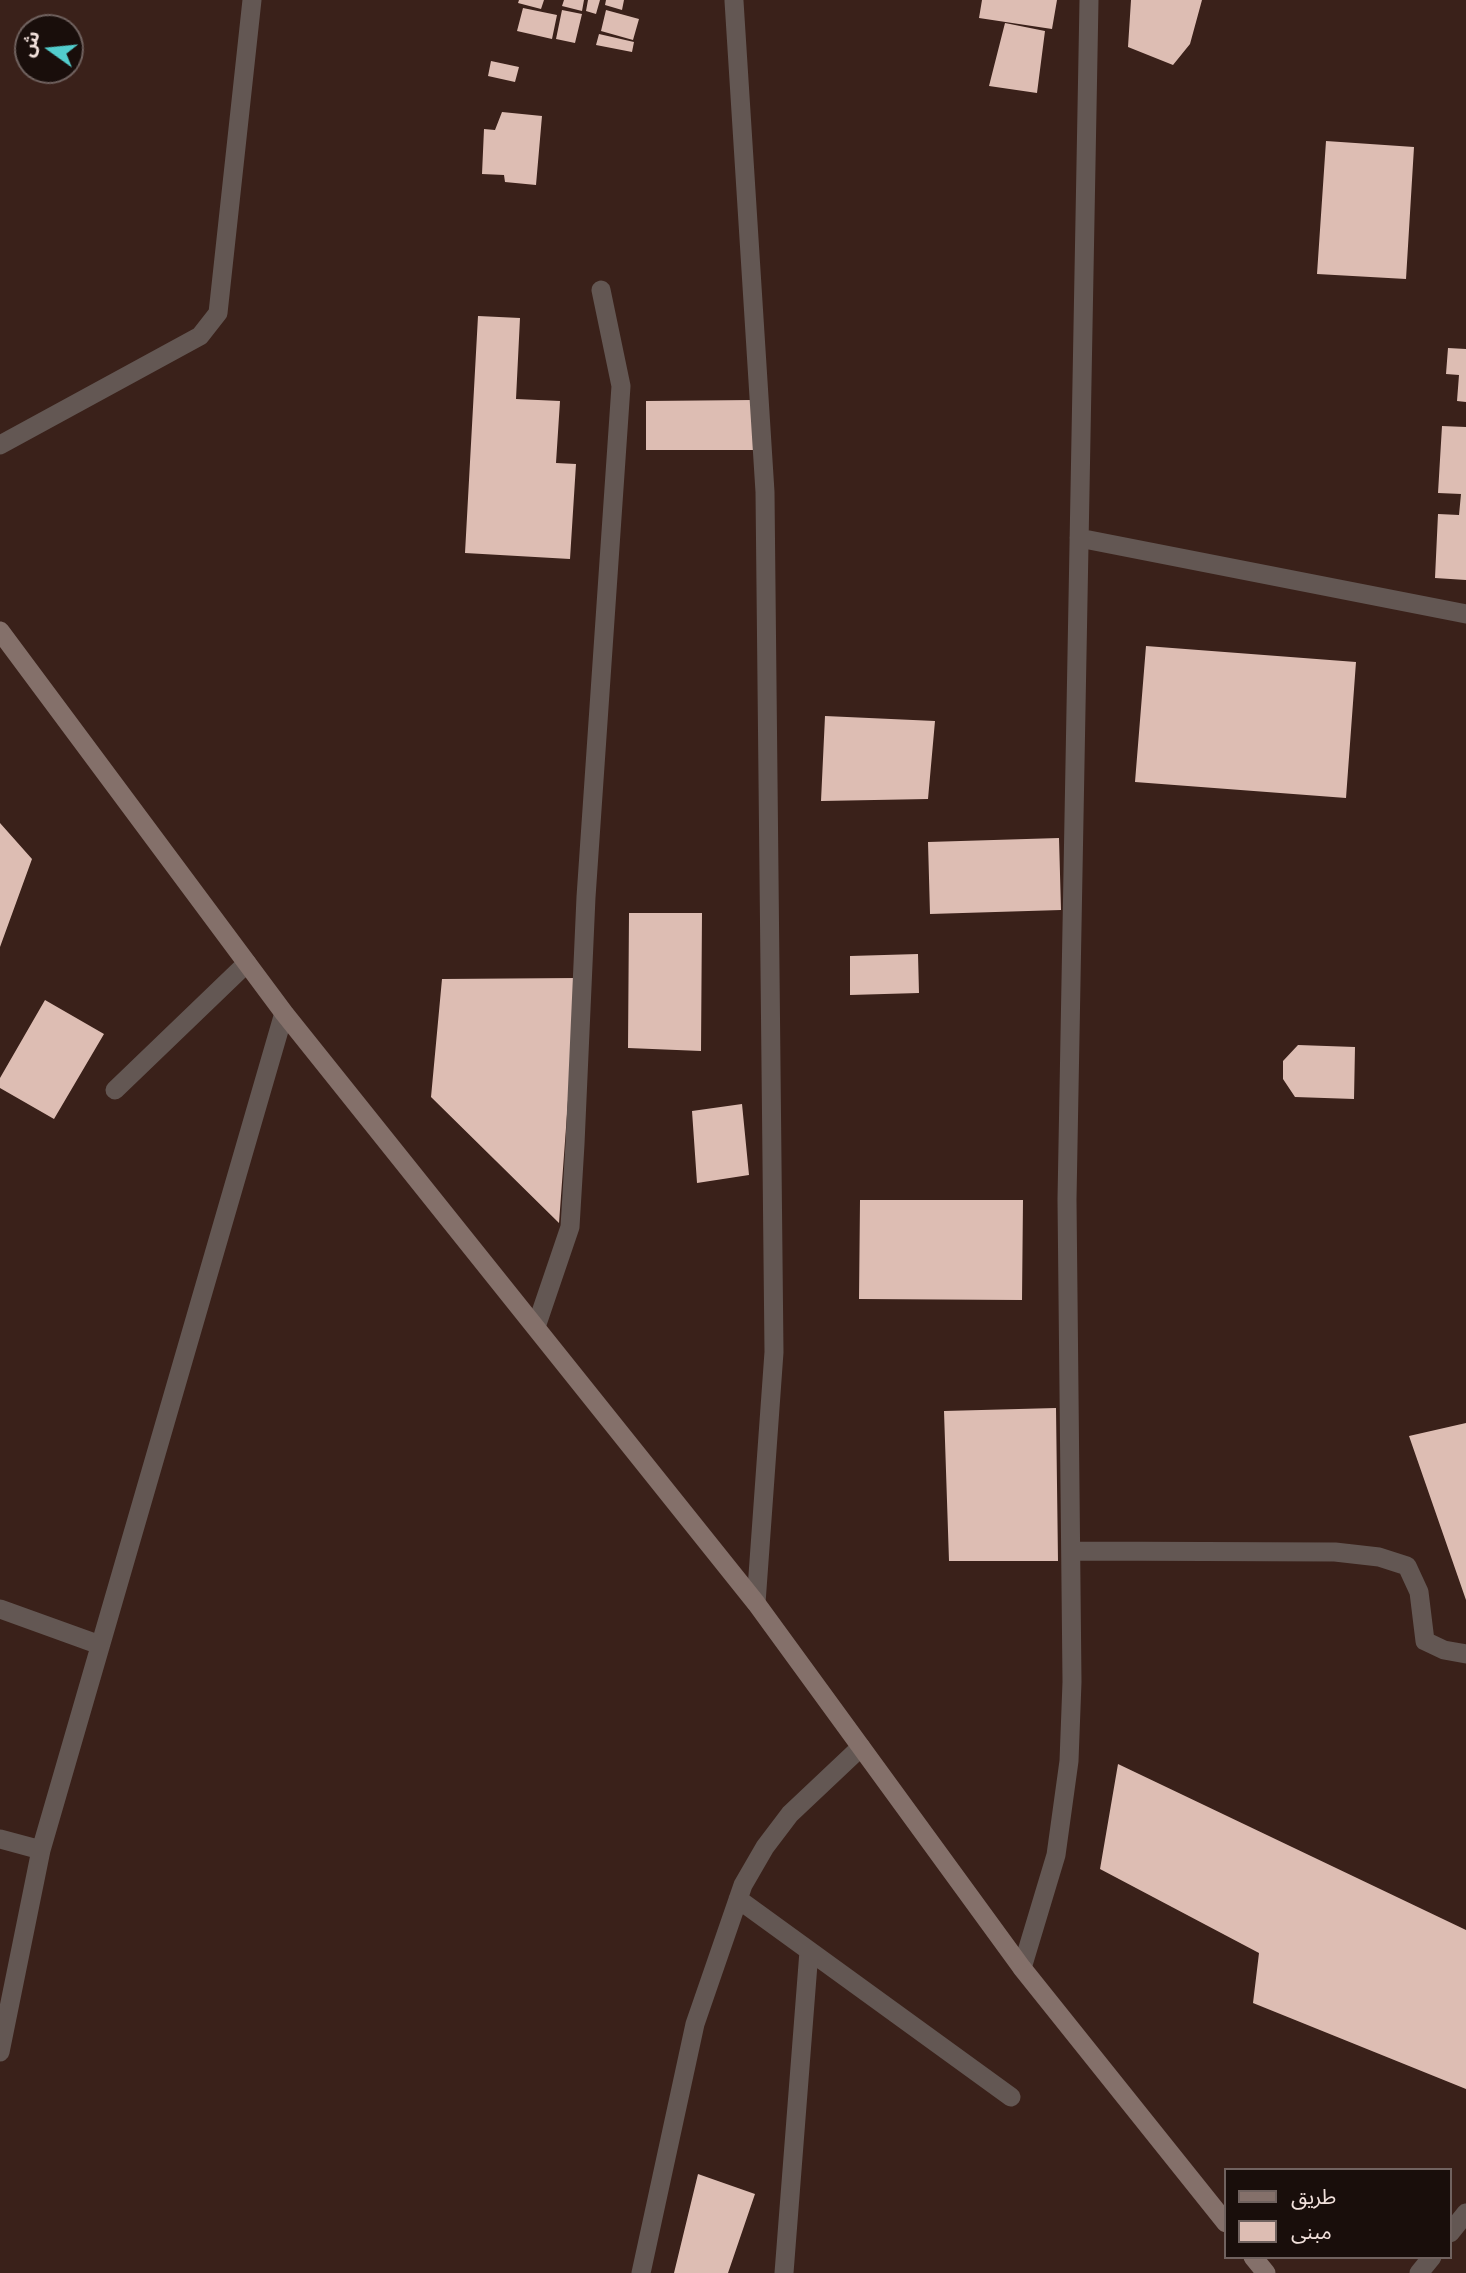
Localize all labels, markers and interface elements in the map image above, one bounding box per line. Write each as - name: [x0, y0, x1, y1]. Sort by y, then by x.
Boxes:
- north arrow: [14, 14, 84, 84]
- text: ش: [16, 28, 45, 60]
- legend: [1224, 2168, 1452, 2259]
- text: طريق: [1291, 2184, 1336, 2209]
- text: مبنى: [1291, 2219, 1332, 2244]

